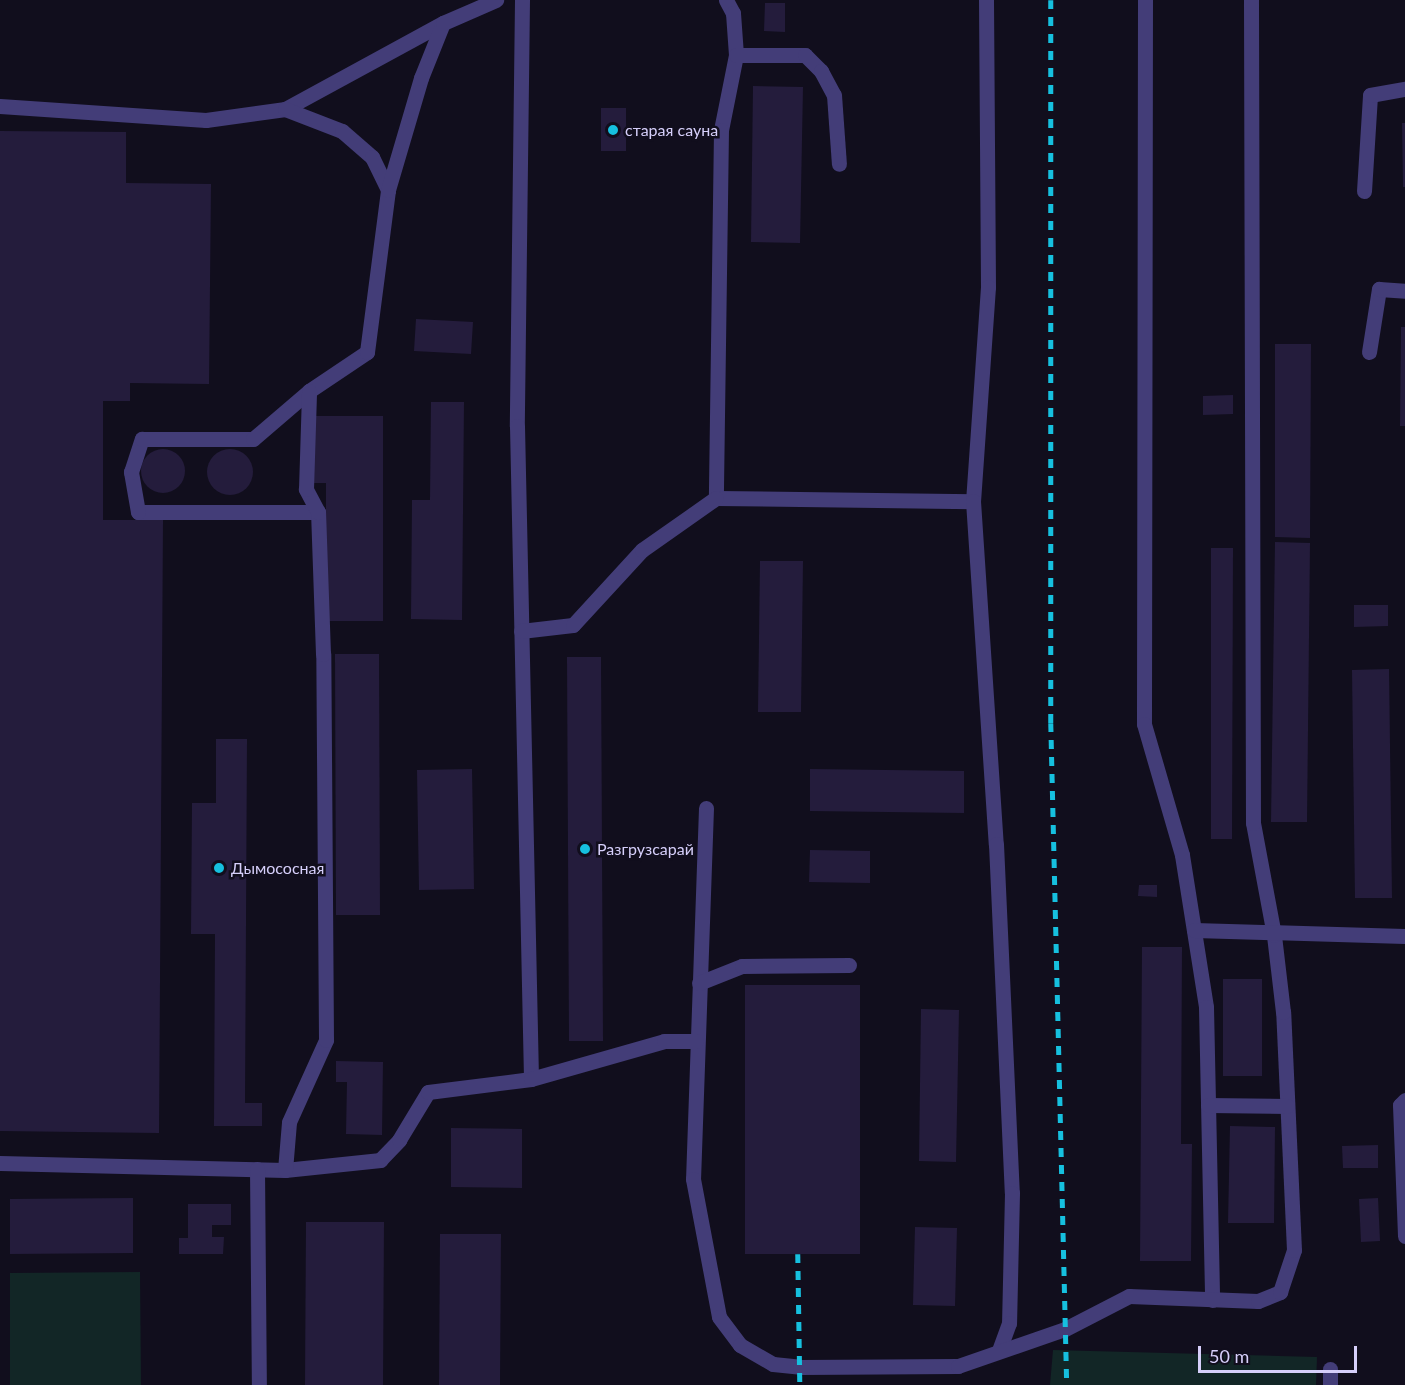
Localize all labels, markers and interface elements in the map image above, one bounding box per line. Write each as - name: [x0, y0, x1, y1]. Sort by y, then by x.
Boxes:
- place label: старая сауна: [625, 120, 718, 140]
- marker: старая сауна: [606, 123, 620, 137]
- place label: Разгрузсарай: [597, 839, 694, 859]
- marker: Разгрузсарай: [578, 842, 592, 856]
- place label: Дымососная: [231, 858, 324, 878]
- marker: Дымососная: [212, 861, 226, 875]
- scale bar: [1201, 1334, 1360, 1372]
- text: 50 m: [1209, 1345, 1249, 1367]

